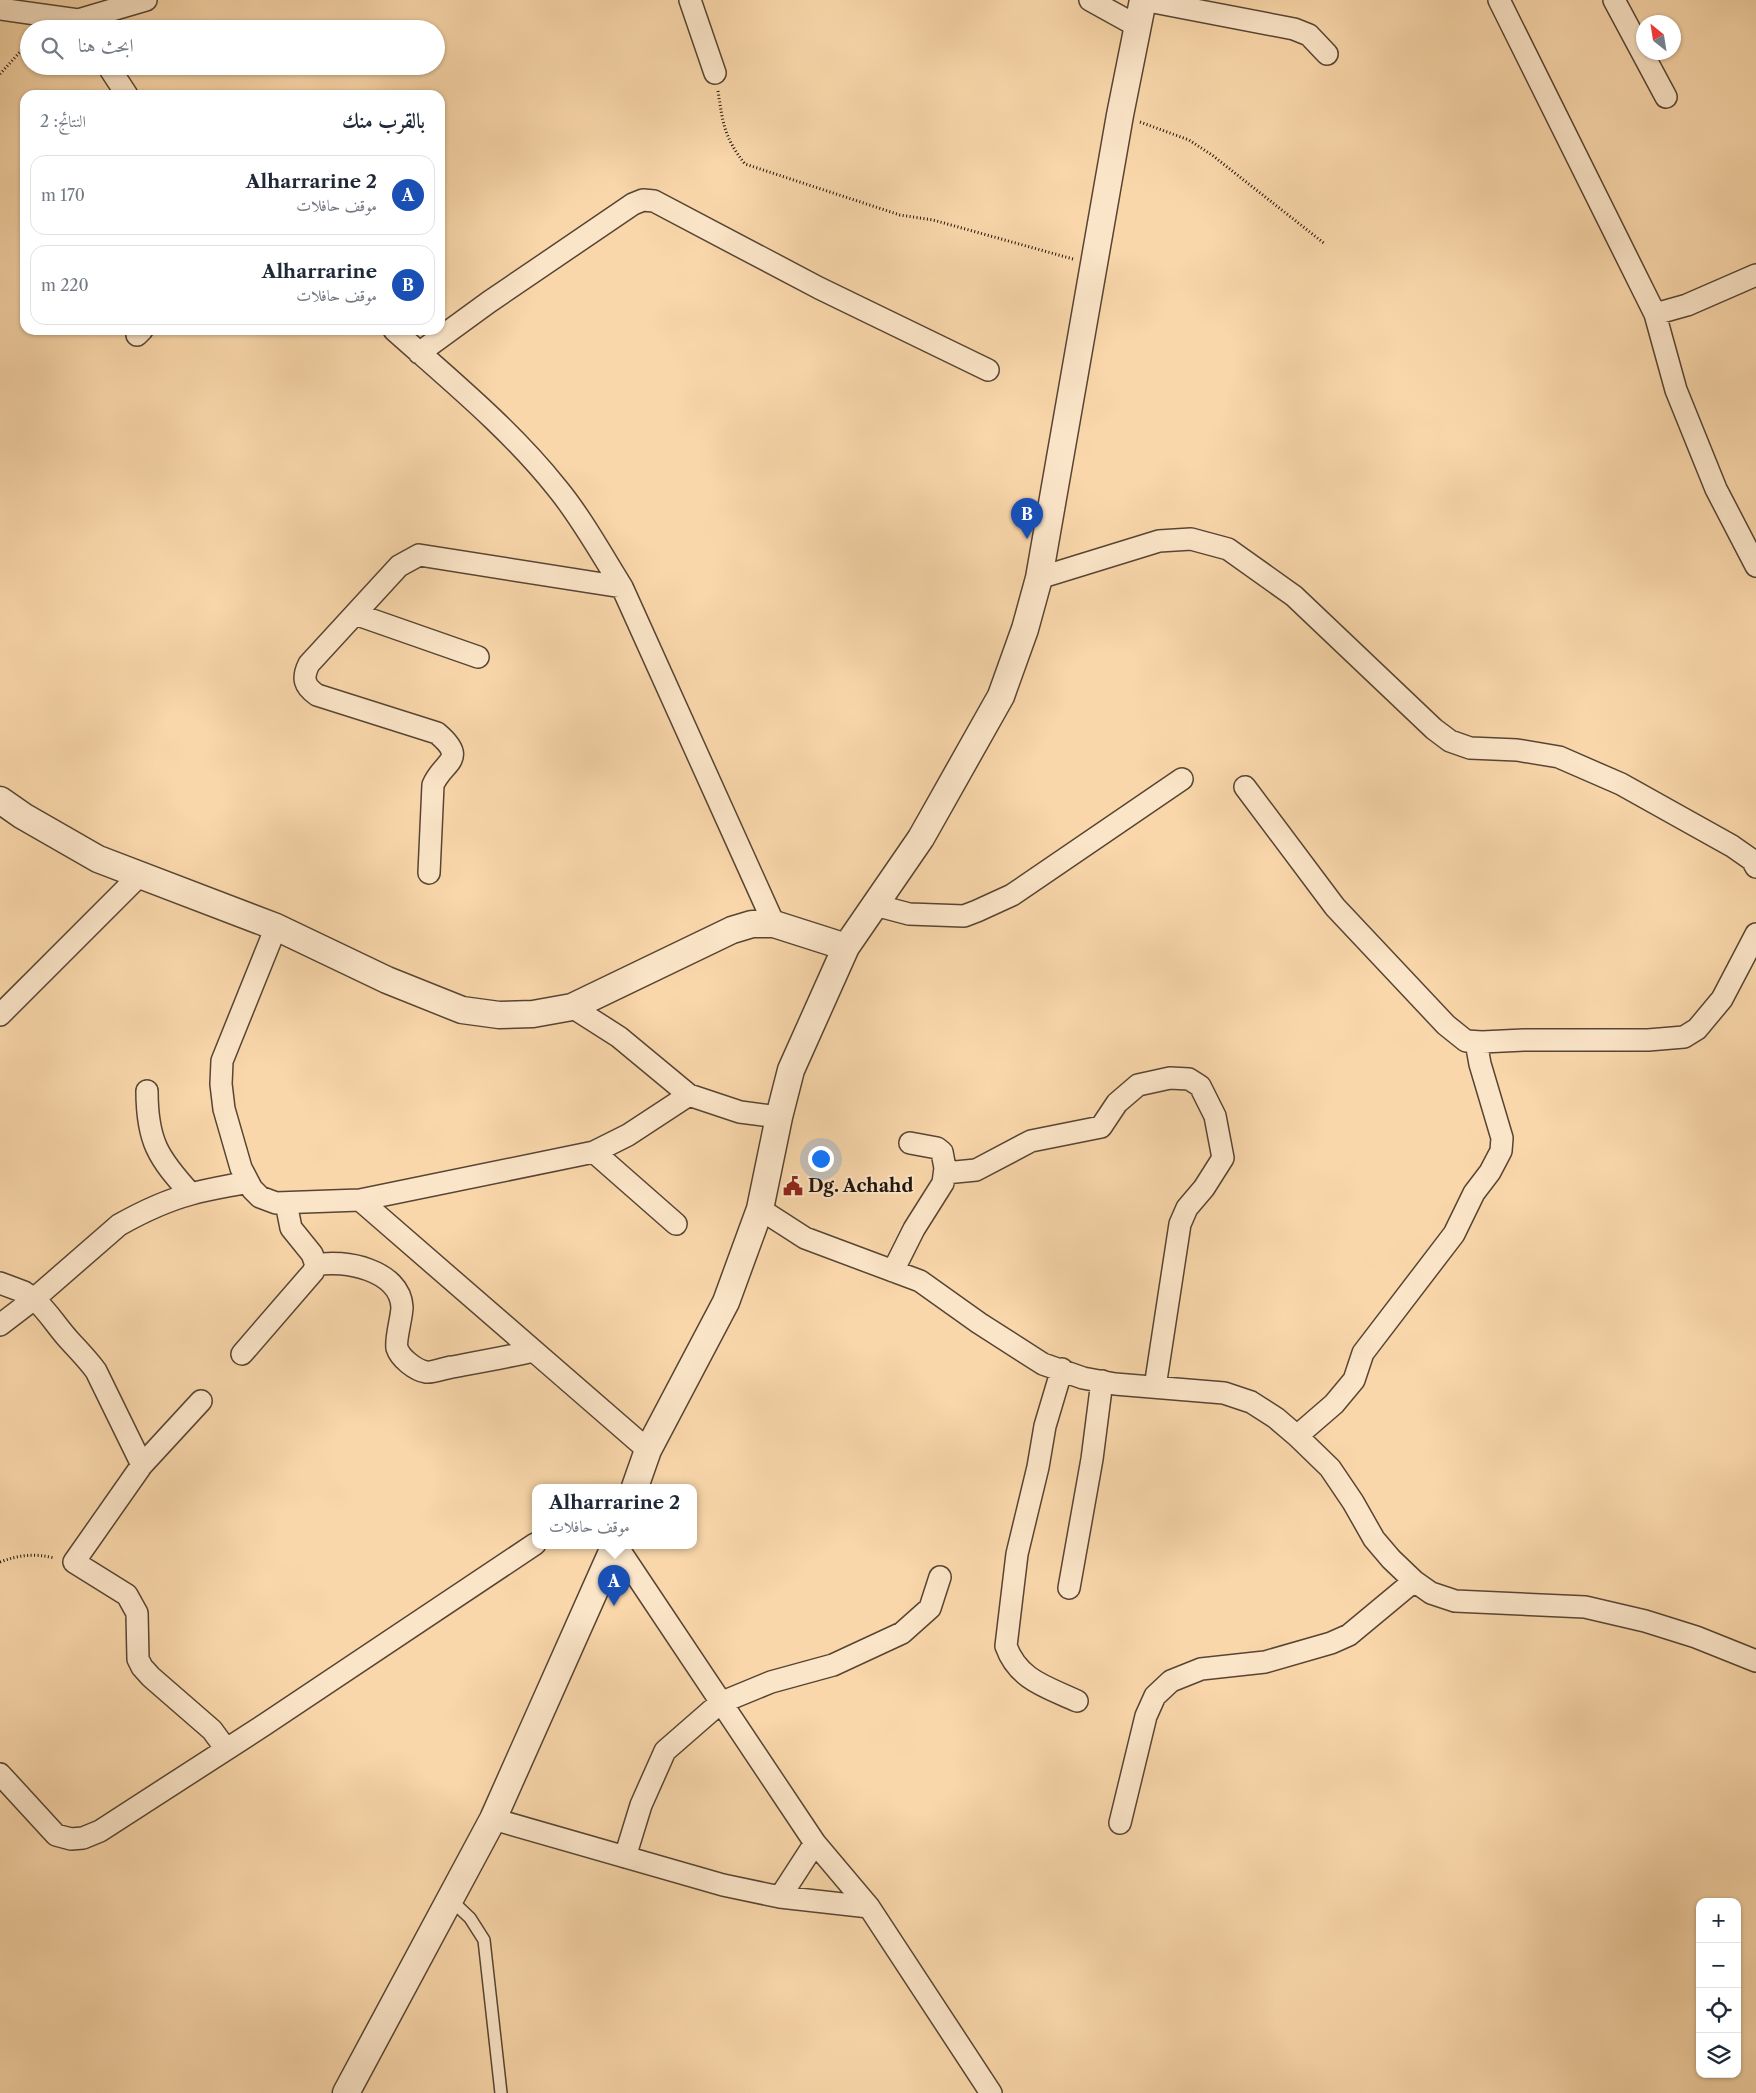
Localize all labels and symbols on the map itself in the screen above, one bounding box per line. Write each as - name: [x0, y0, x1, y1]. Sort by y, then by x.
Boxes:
- north arrow: [1636, 15, 1681, 60]
- pin: B: [1011, 498, 1043, 539]
- your location: [808, 1146, 834, 1172]
- public building icon: Dg. Achahd: [782, 1175, 804, 1197]
- place label: Dg. Achahd: [808, 1175, 913, 1197]
- pin: A: [598, 1565, 630, 1606]

